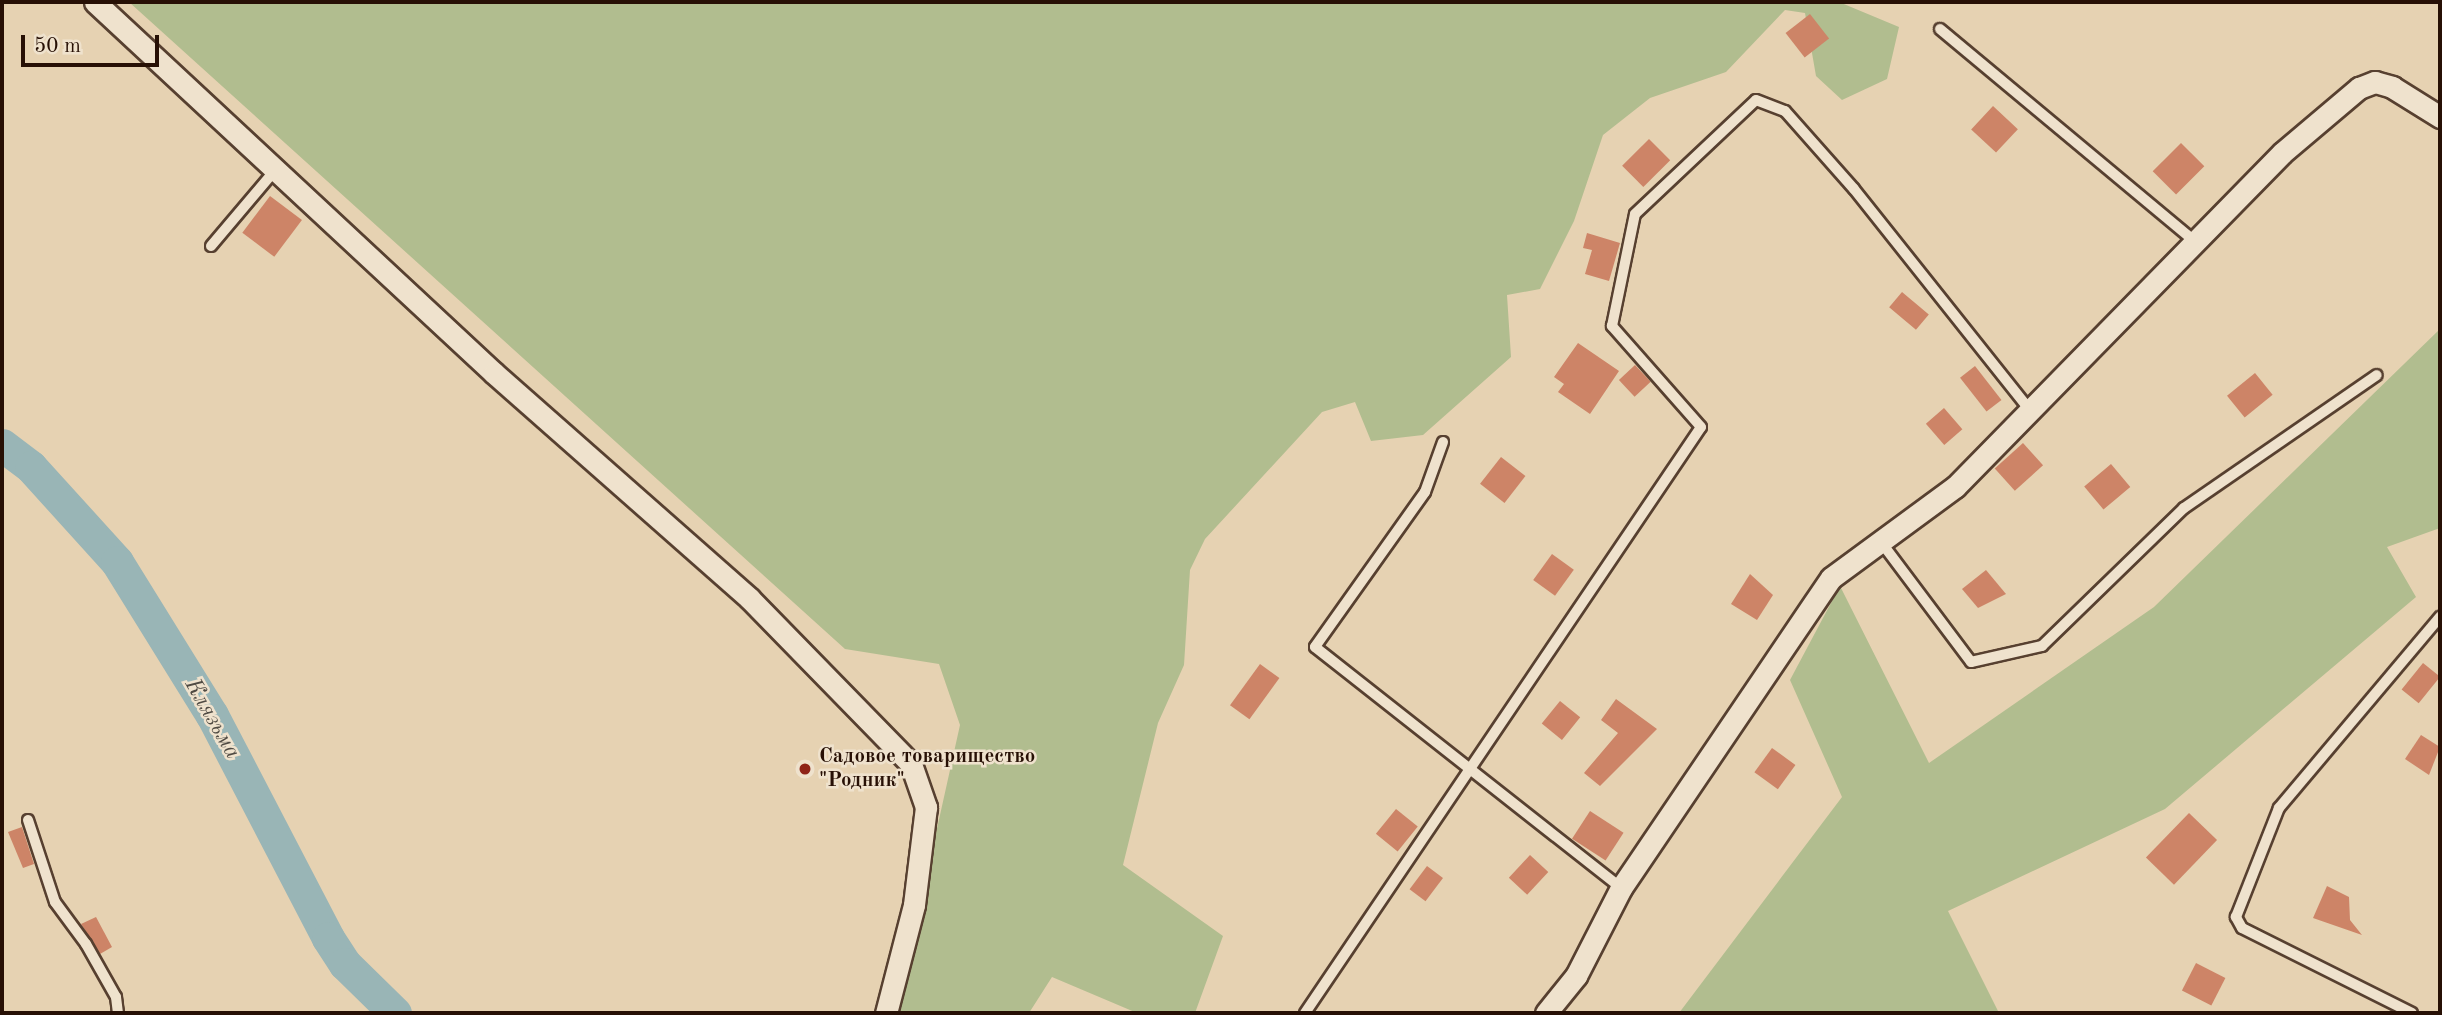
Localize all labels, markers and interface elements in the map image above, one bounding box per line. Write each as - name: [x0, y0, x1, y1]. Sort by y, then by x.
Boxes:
- scale bar: [24, 21, 163, 65]
- text: 50 m: [34, 36, 81, 57]
- water label: Клязьма: [178, 674, 246, 764]
- place label: Садовое товарищество "Родник": [819, 744, 1035, 794]
- marker: Садовое товарищество "Родник": [797, 761, 813, 777]

